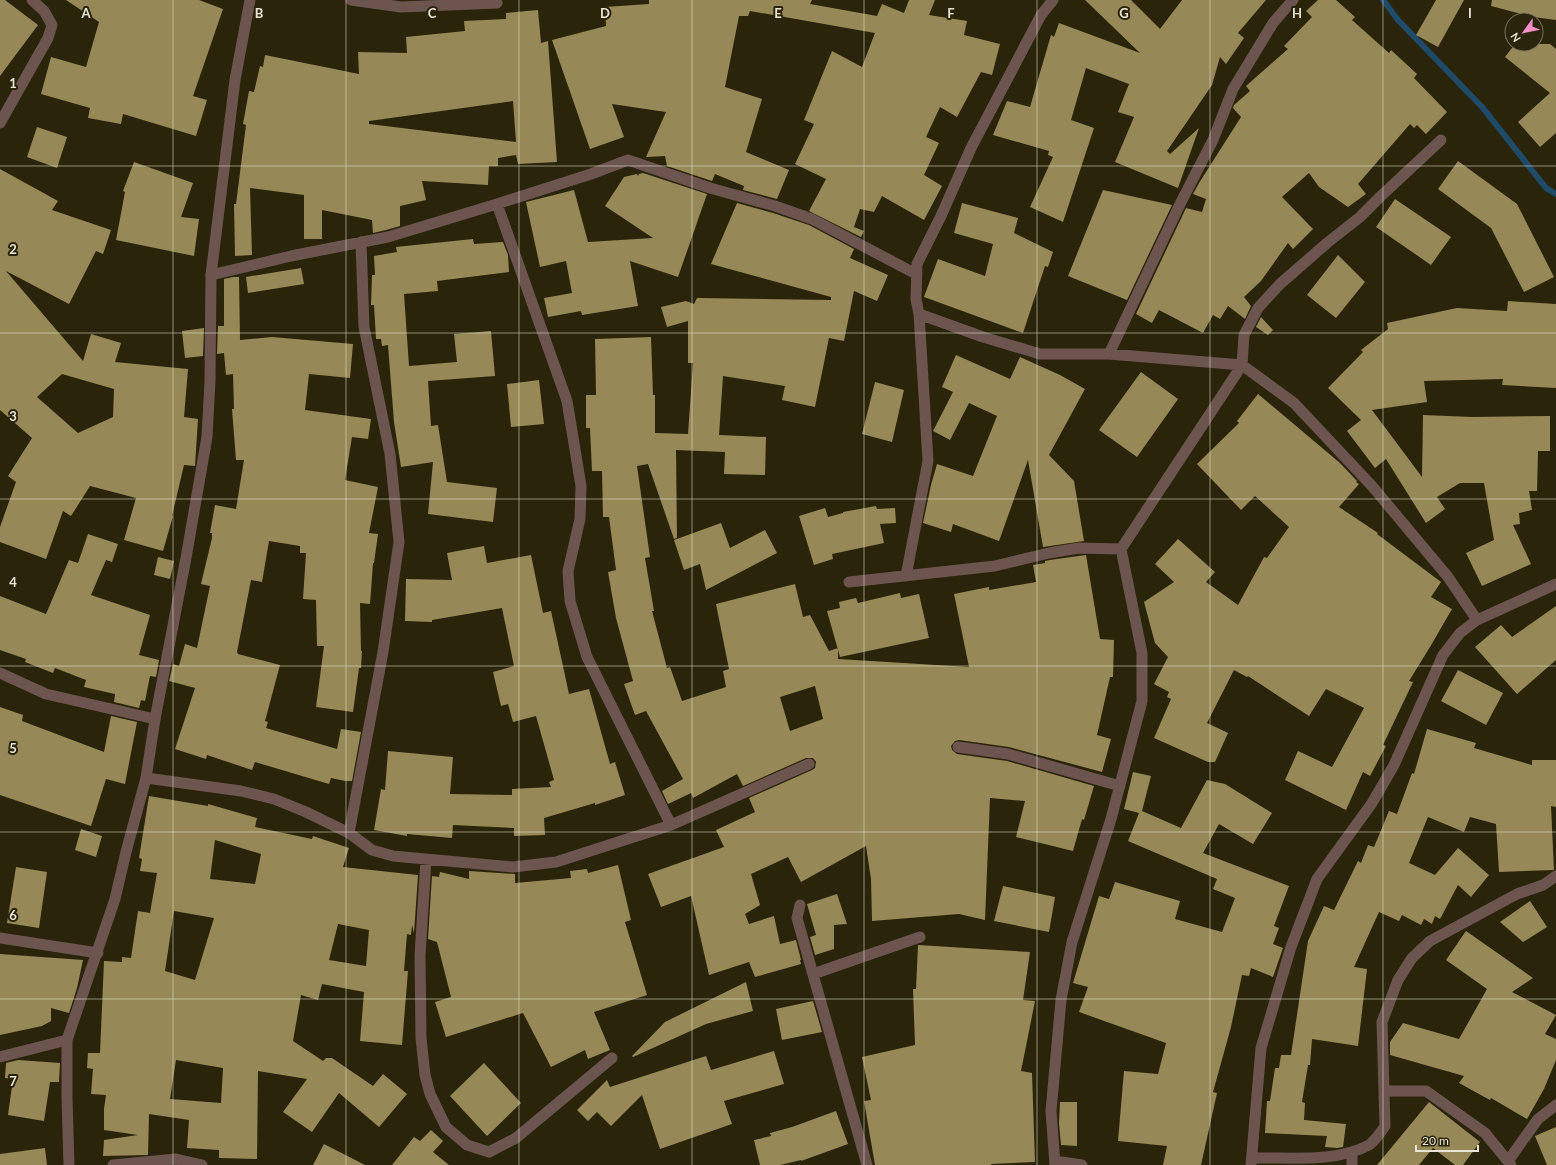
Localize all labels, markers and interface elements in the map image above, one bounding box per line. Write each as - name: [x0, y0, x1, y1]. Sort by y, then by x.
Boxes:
- text: A: [80, 5, 91, 21]
- text: B: [255, 5, 264, 21]
- text: C: [428, 5, 437, 21]
- text: D: [600, 5, 610, 21]
- text: E: [774, 5, 782, 21]
- text: F: [947, 5, 955, 21]
- text: G: [1119, 5, 1129, 21]
- text: H: [1292, 5, 1302, 21]
- text: I: [1468, 5, 1472, 21]
- north arrow: [1504, 12, 1544, 52]
- text: N: [1507, 31, 1523, 45]
- text: 1: [9, 75, 17, 91]
- text: 2: [9, 241, 17, 257]
- text: 3: [9, 408, 17, 424]
- text: 4: [9, 574, 17, 590]
- text: 5: [9, 740, 17, 756]
- text: 6: [9, 907, 17, 923]
- text: 7: [9, 1073, 17, 1089]
- scale bar: [1416, 1127, 1478, 1153]
- text: 20 m: [1422, 1133, 1449, 1148]

